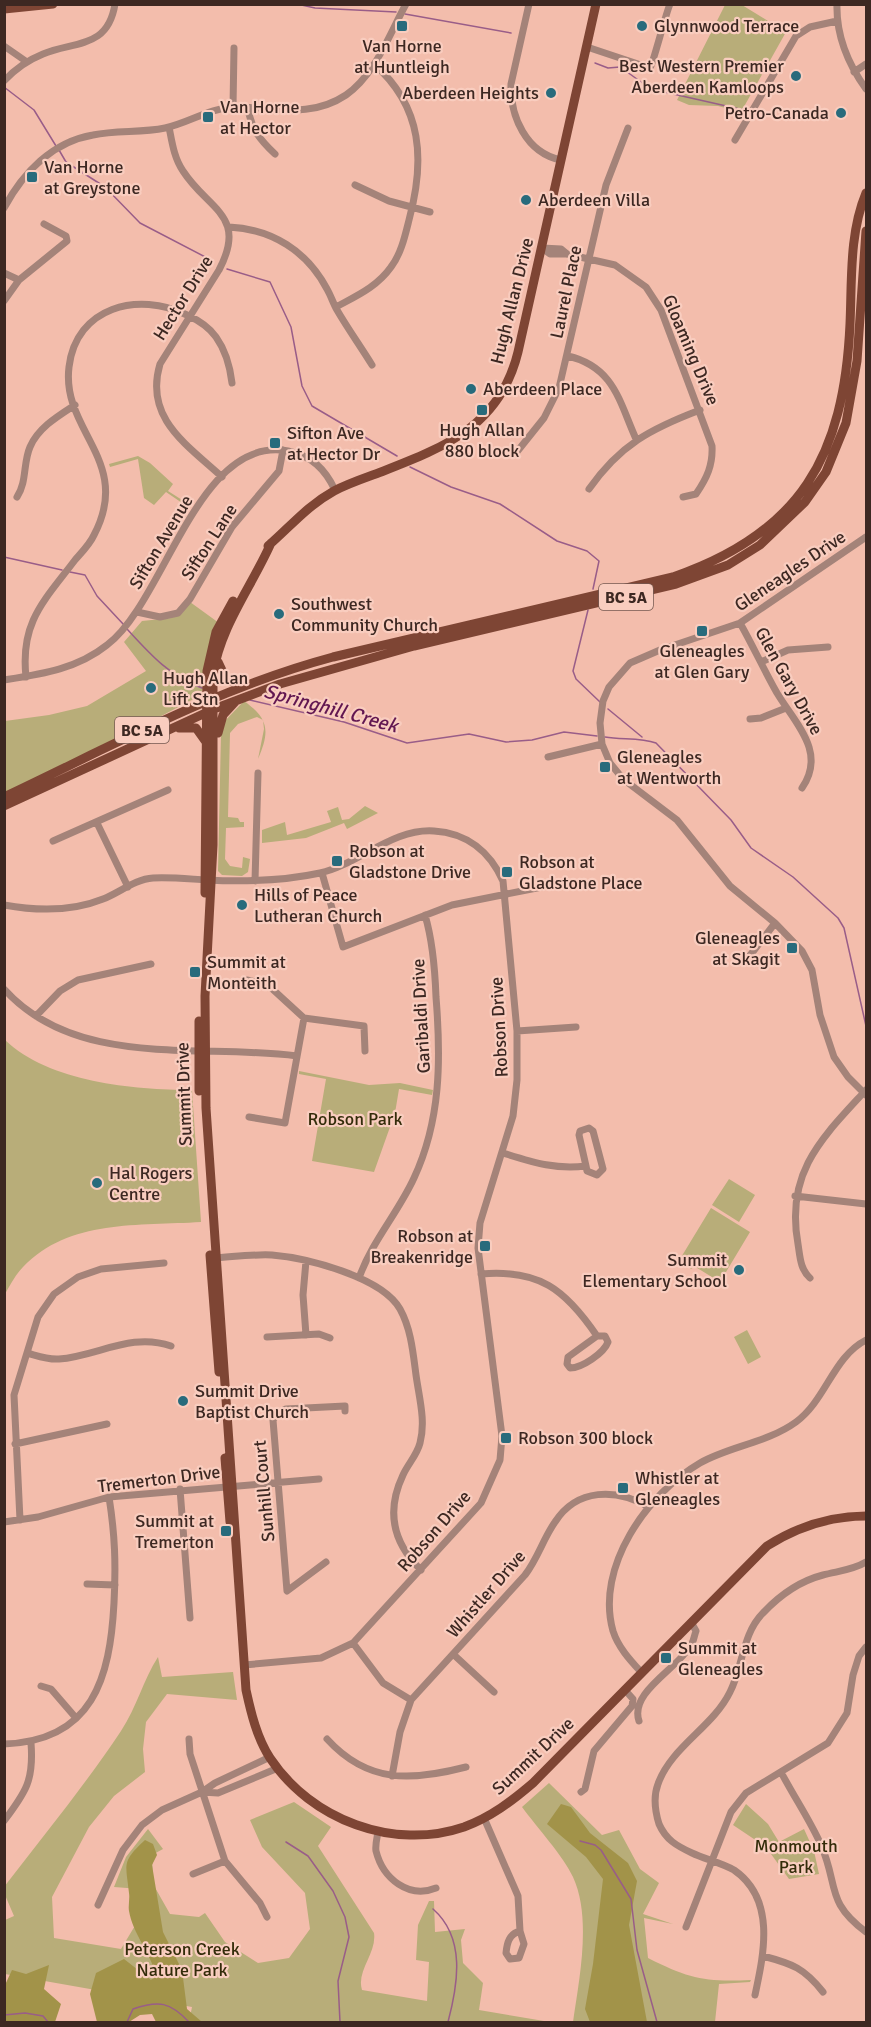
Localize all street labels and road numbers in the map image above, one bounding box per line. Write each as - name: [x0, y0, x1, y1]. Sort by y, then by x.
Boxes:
- street label: Hugh Allan Drive: [486, 235, 538, 367]
- street label: Laurel Place: [545, 243, 587, 341]
- street label: Hector Drive: [148, 251, 218, 345]
- street label: Gloaming Drive: [658, 291, 724, 409]
- street label: Sifton Avenue: [124, 491, 198, 593]
- street label: Sifton Lane: [176, 500, 242, 584]
- street label: Gleneagles Drive: [730, 526, 850, 616]
- road number: BC 5A: [599, 584, 653, 610]
- street label: Glen Gary Drive: [750, 623, 828, 739]
- road number: BC 5A: [115, 717, 169, 743]
- street label: Garibaldi Drive: [407, 958, 435, 1074]
- street label: Robson Drive: [485, 976, 513, 1078]
- street label: Summit Drive: [171, 1042, 197, 1146]
- street label: Sunhill Court: [249, 1439, 279, 1543]
- street label: Tremerton Drive: [97, 1461, 221, 1497]
- street label: Robson Drive: [393, 1486, 475, 1576]
- street label: Whistler Drive: [442, 1546, 530, 1642]
- street label: Summit Drive: [488, 1713, 578, 1799]

